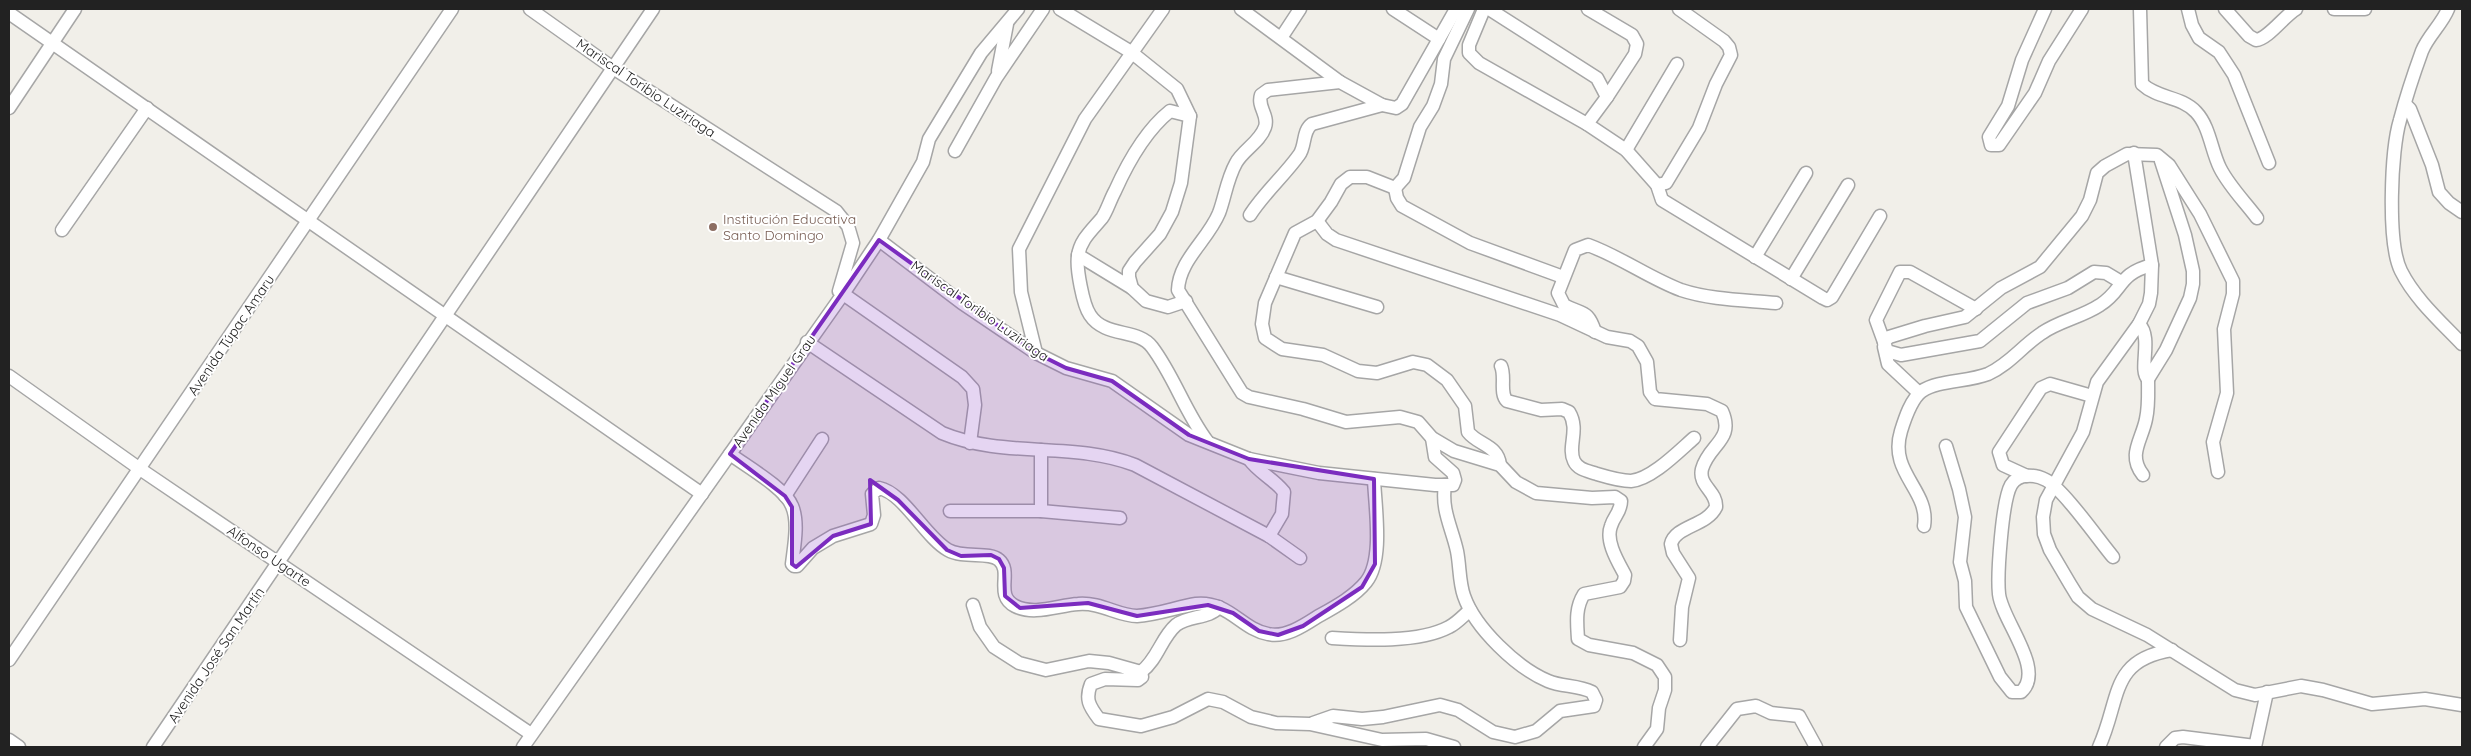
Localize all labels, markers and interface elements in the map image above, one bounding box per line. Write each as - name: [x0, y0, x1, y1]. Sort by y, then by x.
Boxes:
- street label: Mariscal Toribio Luziriaga: [573, 35, 719, 141]
- place label: Institución Educativa Santo Domingo: [723, 210, 856, 244]
- marker: Institución Educativa Santo Domingo: [707, 221, 719, 233]
- street label: Mariscal Toribio Luziriaga: [908, 257, 1052, 365]
- street label: Avenida Túpac Amaru: [184, 271, 278, 399]
- street label: Avenida Miguel Grau: [728, 331, 820, 451]
- street label: Alfonso Ugarte: [224, 521, 314, 591]
- street label: Avenida José San Martín: [164, 584, 268, 726]

